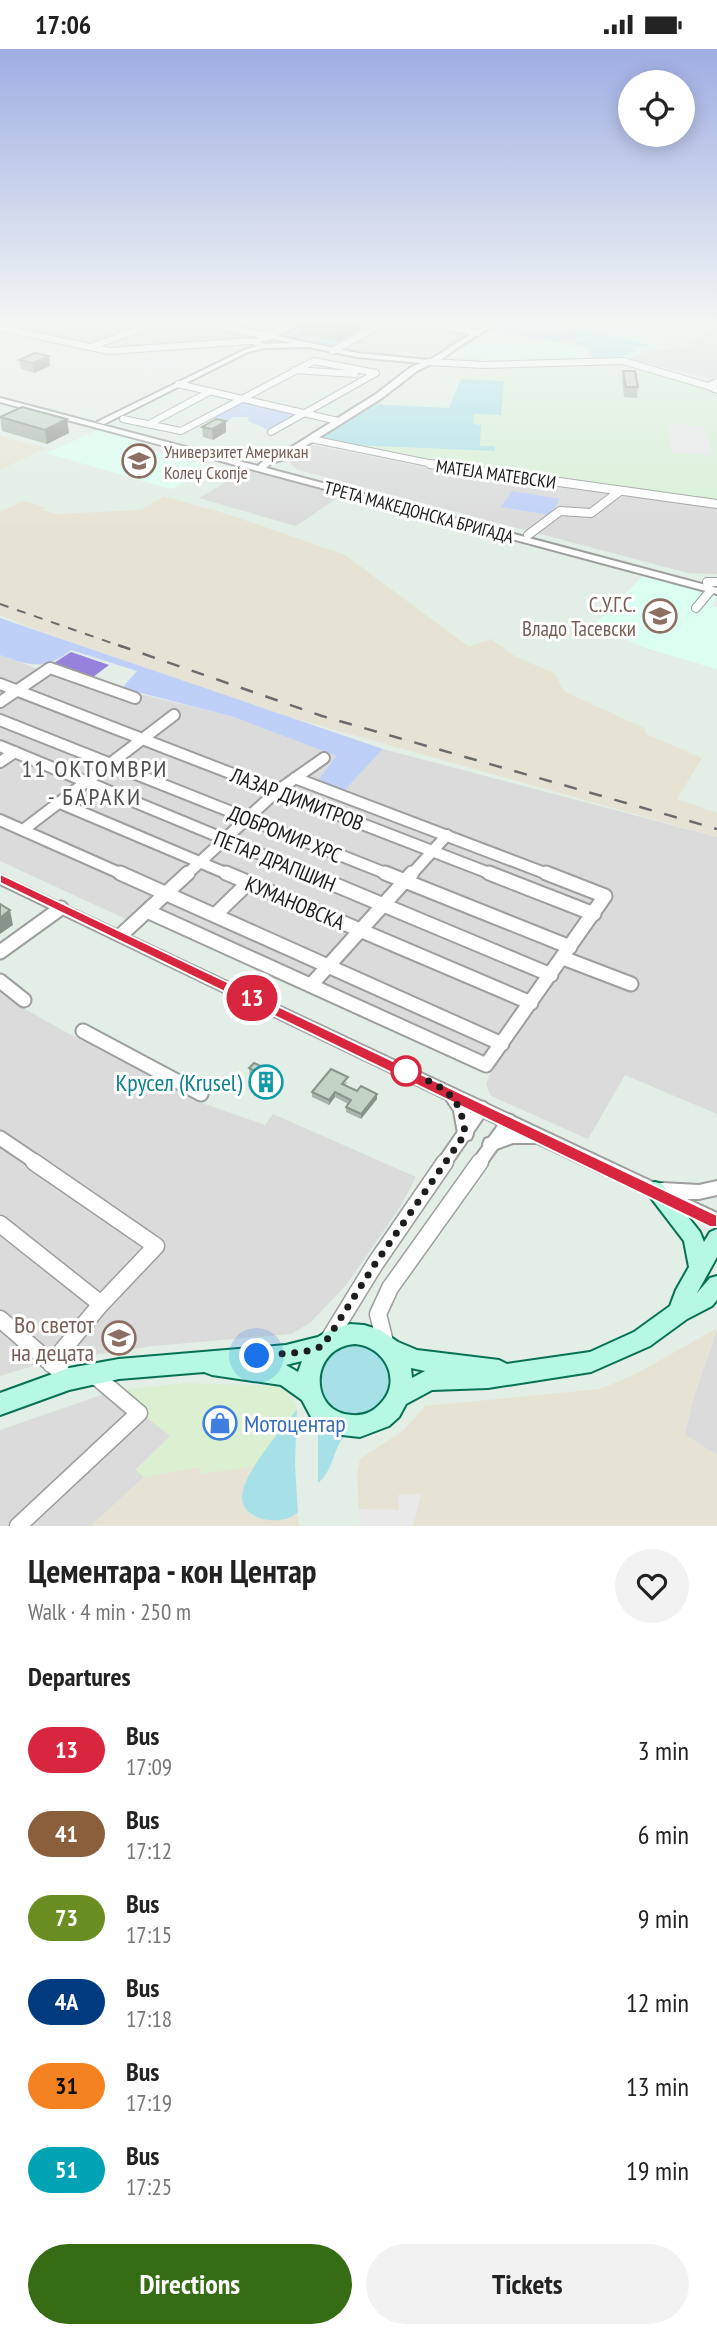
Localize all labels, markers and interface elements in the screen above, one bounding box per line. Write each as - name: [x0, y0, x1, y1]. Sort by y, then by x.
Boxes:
- text: 17:06: [35, 8, 91, 41]
- map controls: [618, 70, 695, 147]
- button: locate: [618, 70, 695, 147]
- place label: Универзитет Американ Колеџ Скопје: [164, 440, 308, 484]
- school or university icon: Универзитет Американ Колеџ Скопје: [120, 442, 158, 480]
- street label: МАТЕЈА МАТЕВСКИ: [434, 454, 558, 494]
- street label: ТРЕТА МАКЕДОНСКА БРИГАДА: [322, 476, 517, 548]
- place label: С.У.Г.С. Владо Тасевски: [522, 591, 636, 642]
- school or university icon: С.У.Г.С. Владо Тасевски: [641, 597, 679, 635]
- district label: 11 ОКТОМВРИ - БАРАКИ: [22, 753, 168, 812]
- street label: ЛАЗАР ДИМИТРОВ: [226, 761, 367, 837]
- street label: ДОБРОМИР ХРС: [225, 799, 346, 869]
- street label: ПЕТАР ДРАПШИН: [210, 824, 340, 898]
- street label: КУМАНОВСКА: [241, 870, 349, 936]
- line badge: 13: [220, 975, 284, 1021]
- text: 13: [241, 982, 263, 1013]
- unlabelled marker: [391, 1056, 421, 1086]
- building icon: Крусел (Krusel): [247, 1063, 285, 1101]
- place label: Крусел (Krusel): [115, 1067, 242, 1098]
- place label: Во светот на децата: [11, 1309, 94, 1368]
- school or university icon: Во светот на децата: [100, 1319, 138, 1357]
- your location: [239, 1338, 274, 1373]
- shop icon: Мотоцентар: [201, 1404, 239, 1442]
- place label: Мотоцентар: [244, 1408, 346, 1439]
- text: Цементара - кон Центар: [28, 1549, 317, 1592]
- button: heart: [615, 1549, 689, 1623]
- text: Walk · 4 min · 250 m: [28, 1597, 191, 1626]
- text: Departures: [28, 1660, 131, 1693]
- text: Bus: [126, 1719, 159, 1752]
- text: 13: [55, 1734, 78, 1765]
- text: 3 min: [638, 1734, 689, 1767]
- text: 17:09: [126, 1752, 172, 1781]
- text: Bus: [126, 1803, 159, 1836]
- text: 41: [55, 1818, 78, 1849]
- text: 6 min: [638, 1818, 689, 1851]
- text: 17:12: [126, 1836, 172, 1865]
- text: Bus: [126, 1887, 159, 1920]
- text: 73: [55, 1902, 78, 1933]
- text: 9 min: [638, 1902, 689, 1935]
- text: 17:15: [126, 1920, 172, 1949]
- text: Bus: [126, 1971, 159, 2004]
- text: 4A: [55, 1986, 78, 2017]
- text: 12 min: [626, 1986, 689, 2019]
- text: 17:18: [126, 2004, 172, 2033]
- text: Bus: [126, 2055, 159, 2088]
- text: 31: [55, 2070, 78, 2101]
- text: 13 min: [626, 2070, 689, 2103]
- text: 17:19: [126, 2088, 172, 2117]
- text: Bus: [126, 2139, 159, 2172]
- text: 51: [55, 2154, 78, 2185]
- text: 19 min: [626, 2154, 689, 2187]
- text: 17:25: [126, 2172, 172, 2201]
- button: Directions: [28, 2244, 352, 2324]
- button: Tickets: [366, 2244, 689, 2324]

